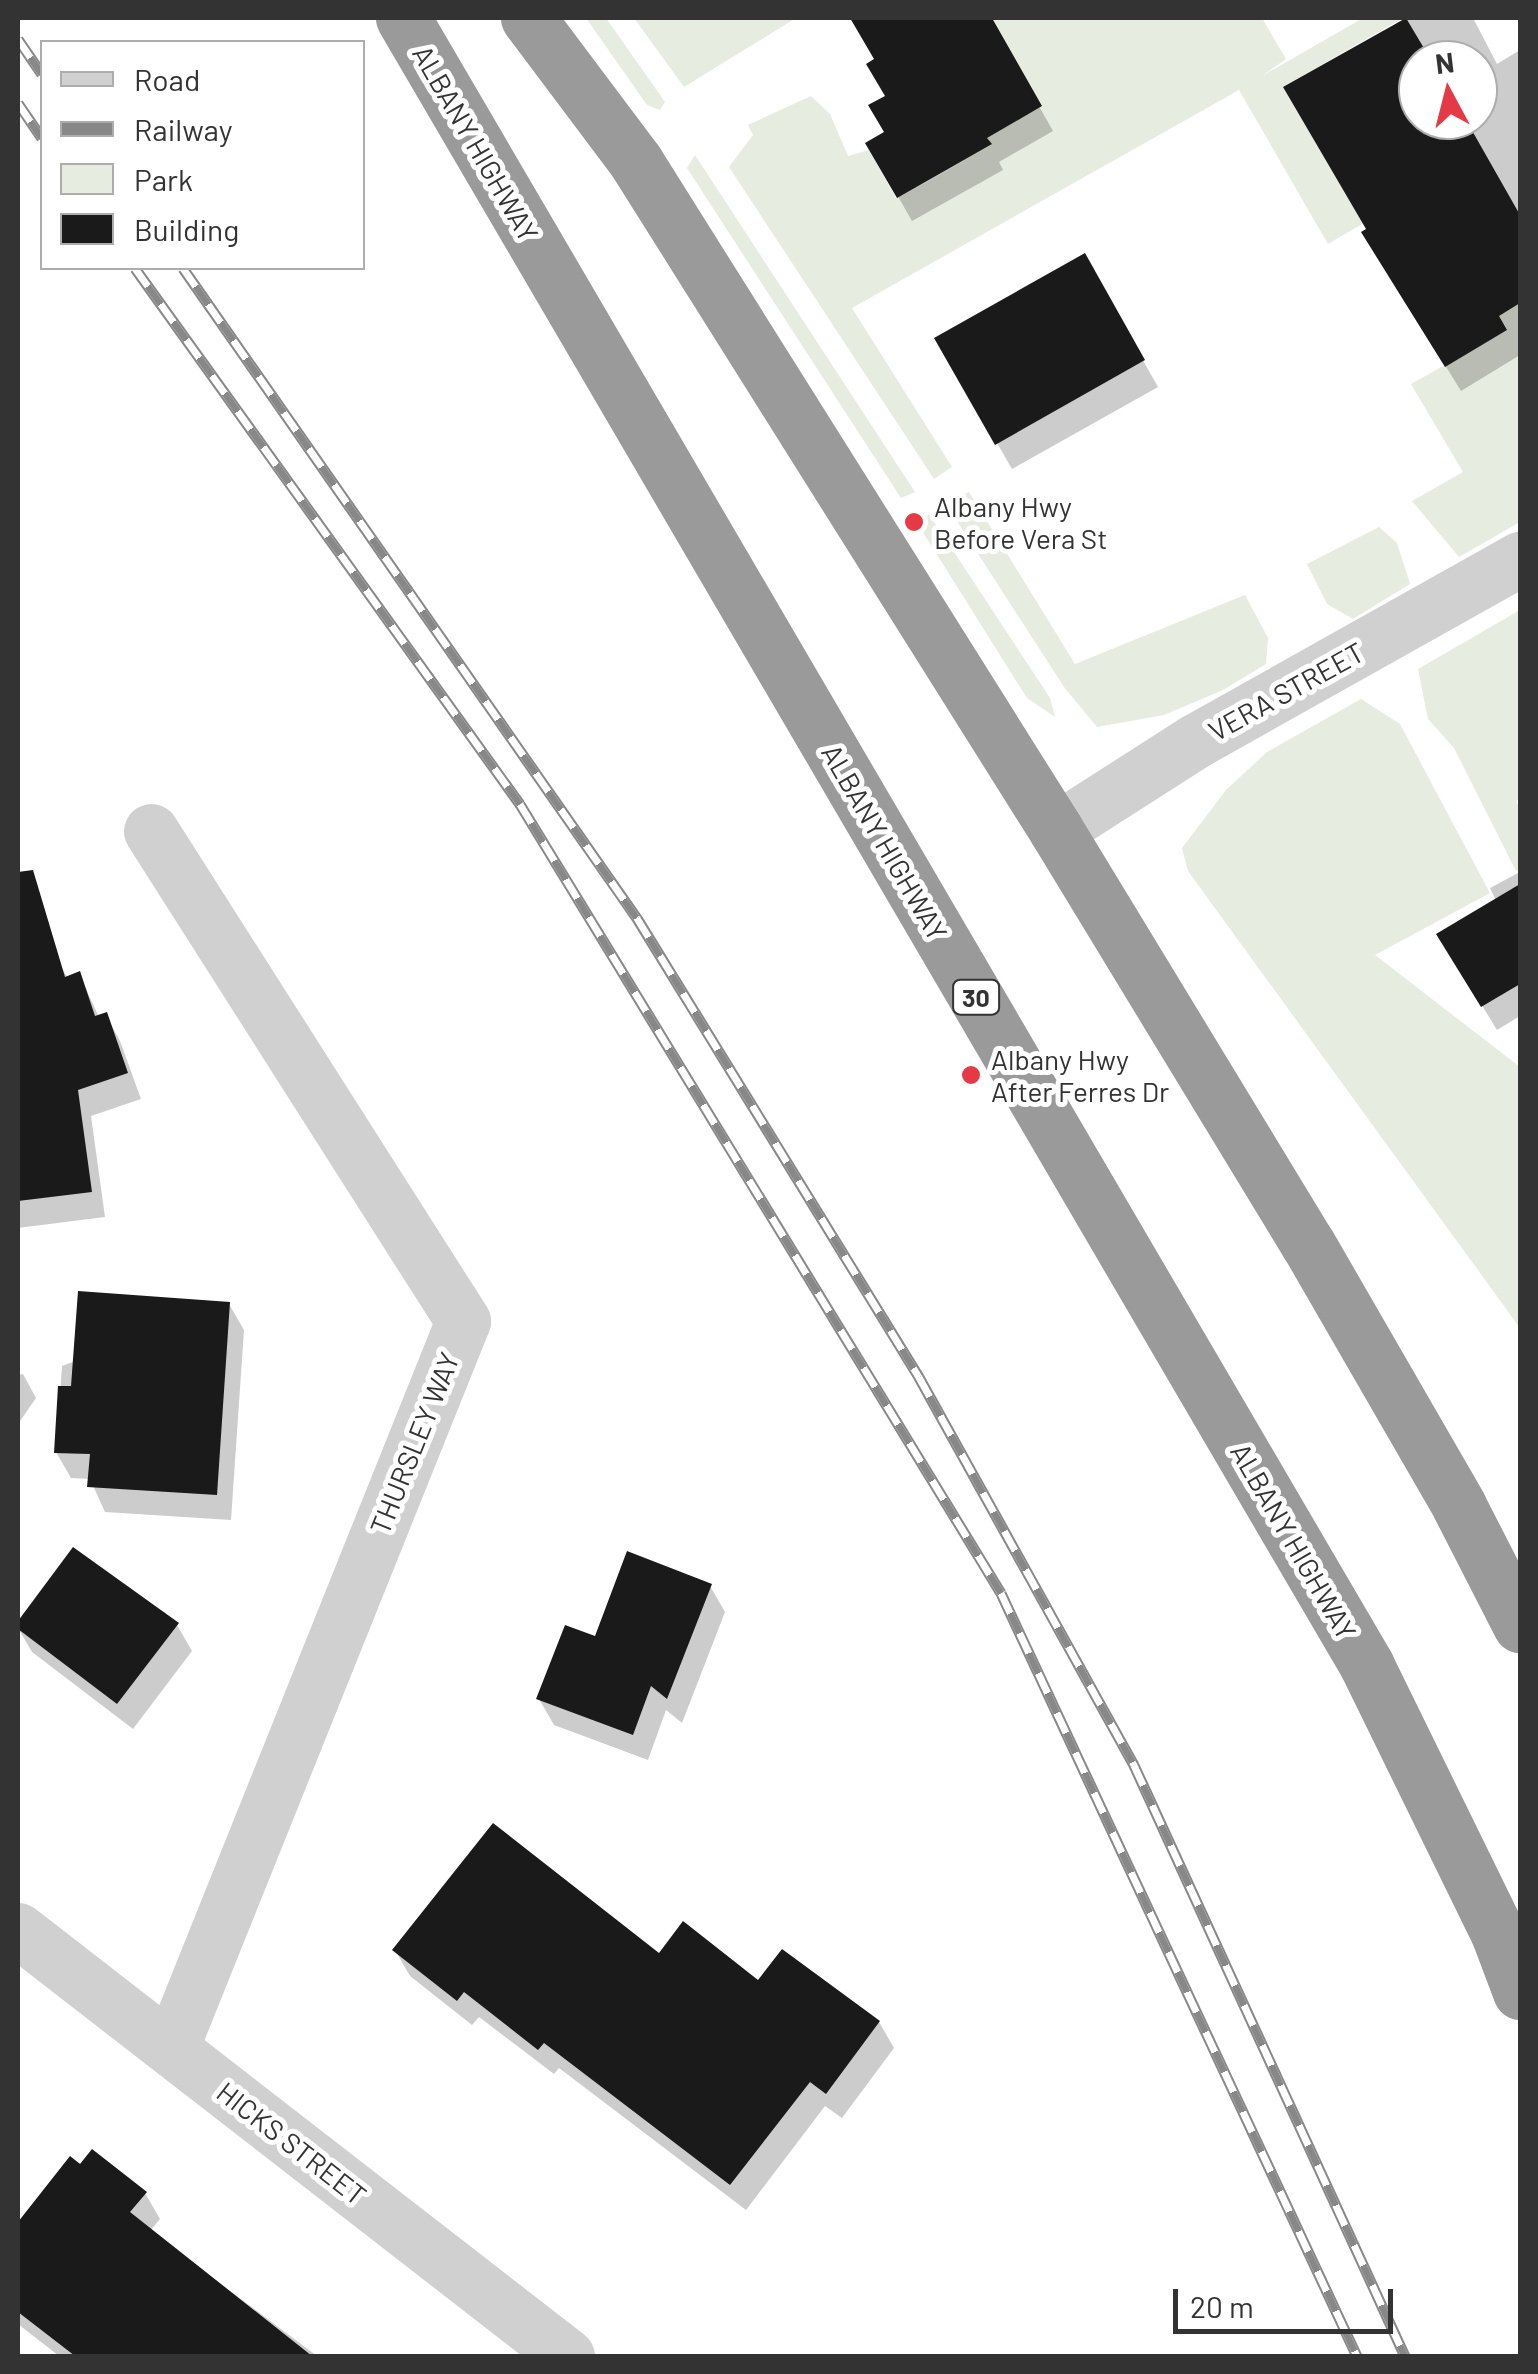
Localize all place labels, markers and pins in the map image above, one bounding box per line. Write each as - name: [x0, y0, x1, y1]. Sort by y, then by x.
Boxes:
- place label: Albany Hwy Before Vera St: [934, 489, 1107, 555]
- marker: Albany Hwy Before Vera St: [903, 511, 925, 533]
- place label: Albany Hwy After Ferres Dr: [991, 1042, 1169, 1108]
- marker: Albany Hwy After Ferres Dr: [960, 1064, 982, 1086]

